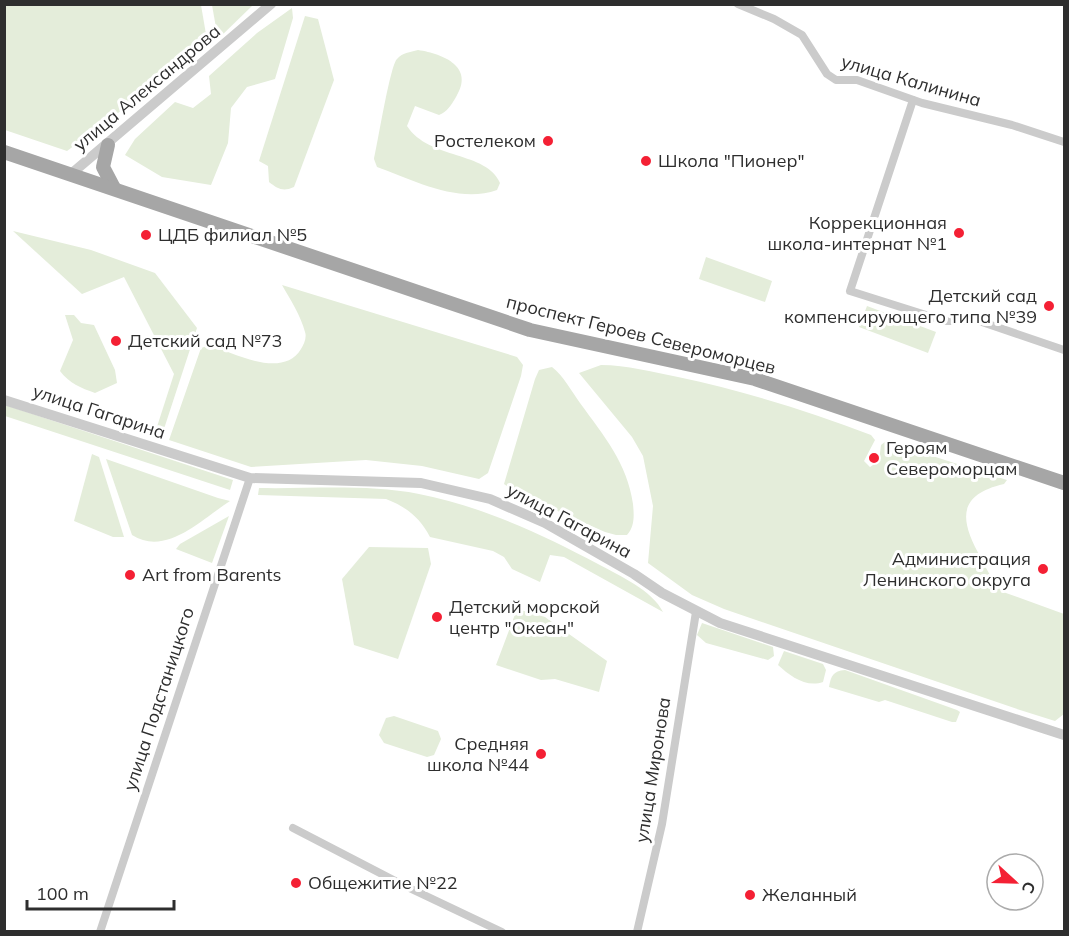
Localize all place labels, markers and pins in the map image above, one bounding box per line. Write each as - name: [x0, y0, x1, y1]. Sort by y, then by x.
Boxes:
- place label: Ростелеком: [434, 129, 536, 152]
- marker: Ростелеком: [541, 134, 555, 148]
- place label: Школа "Пионер": [658, 149, 804, 172]
- marker: Школа "Пионер": [639, 154, 653, 168]
- place label: Коррекционная школа-интернат №1: [768, 211, 947, 255]
- place label: ЦДБ филиал №5: [158, 223, 307, 246]
- marker: Коррекционная школа-интернат №1: [952, 226, 966, 240]
- marker: ЦДБ филиал №5: [139, 228, 153, 242]
- place label: Детский сад компенсирующего типа №39: [784, 284, 1037, 328]
- marker: Детский сад компенсирующего типа №39: [1042, 299, 1056, 313]
- place label: Детский сад №73: [128, 329, 282, 352]
- marker: Детский сад №73: [109, 334, 123, 348]
- place label: Героям Cевероморцам: [886, 436, 1017, 480]
- marker: Героям Cевероморцам: [867, 451, 881, 465]
- place label: Администрация Ленинского округа: [863, 547, 1031, 591]
- marker: Администрация Ленинского округа: [1036, 562, 1050, 576]
- place label: Art from Barents: [142, 563, 282, 586]
- marker: Art from Barents: [123, 568, 137, 582]
- place label: Детский морской центр "Океан": [449, 595, 600, 639]
- marker: Детский морской центр "Океан": [430, 610, 444, 624]
- place label: Средняя школа №44: [427, 732, 529, 776]
- marker: Средняя школа №44: [534, 747, 548, 761]
- place label: Общежитие №22: [308, 871, 458, 894]
- marker: Общежитие №22: [289, 876, 303, 890]
- place label: Желанный: [762, 883, 857, 906]
- marker: Желанный: [743, 888, 757, 902]

